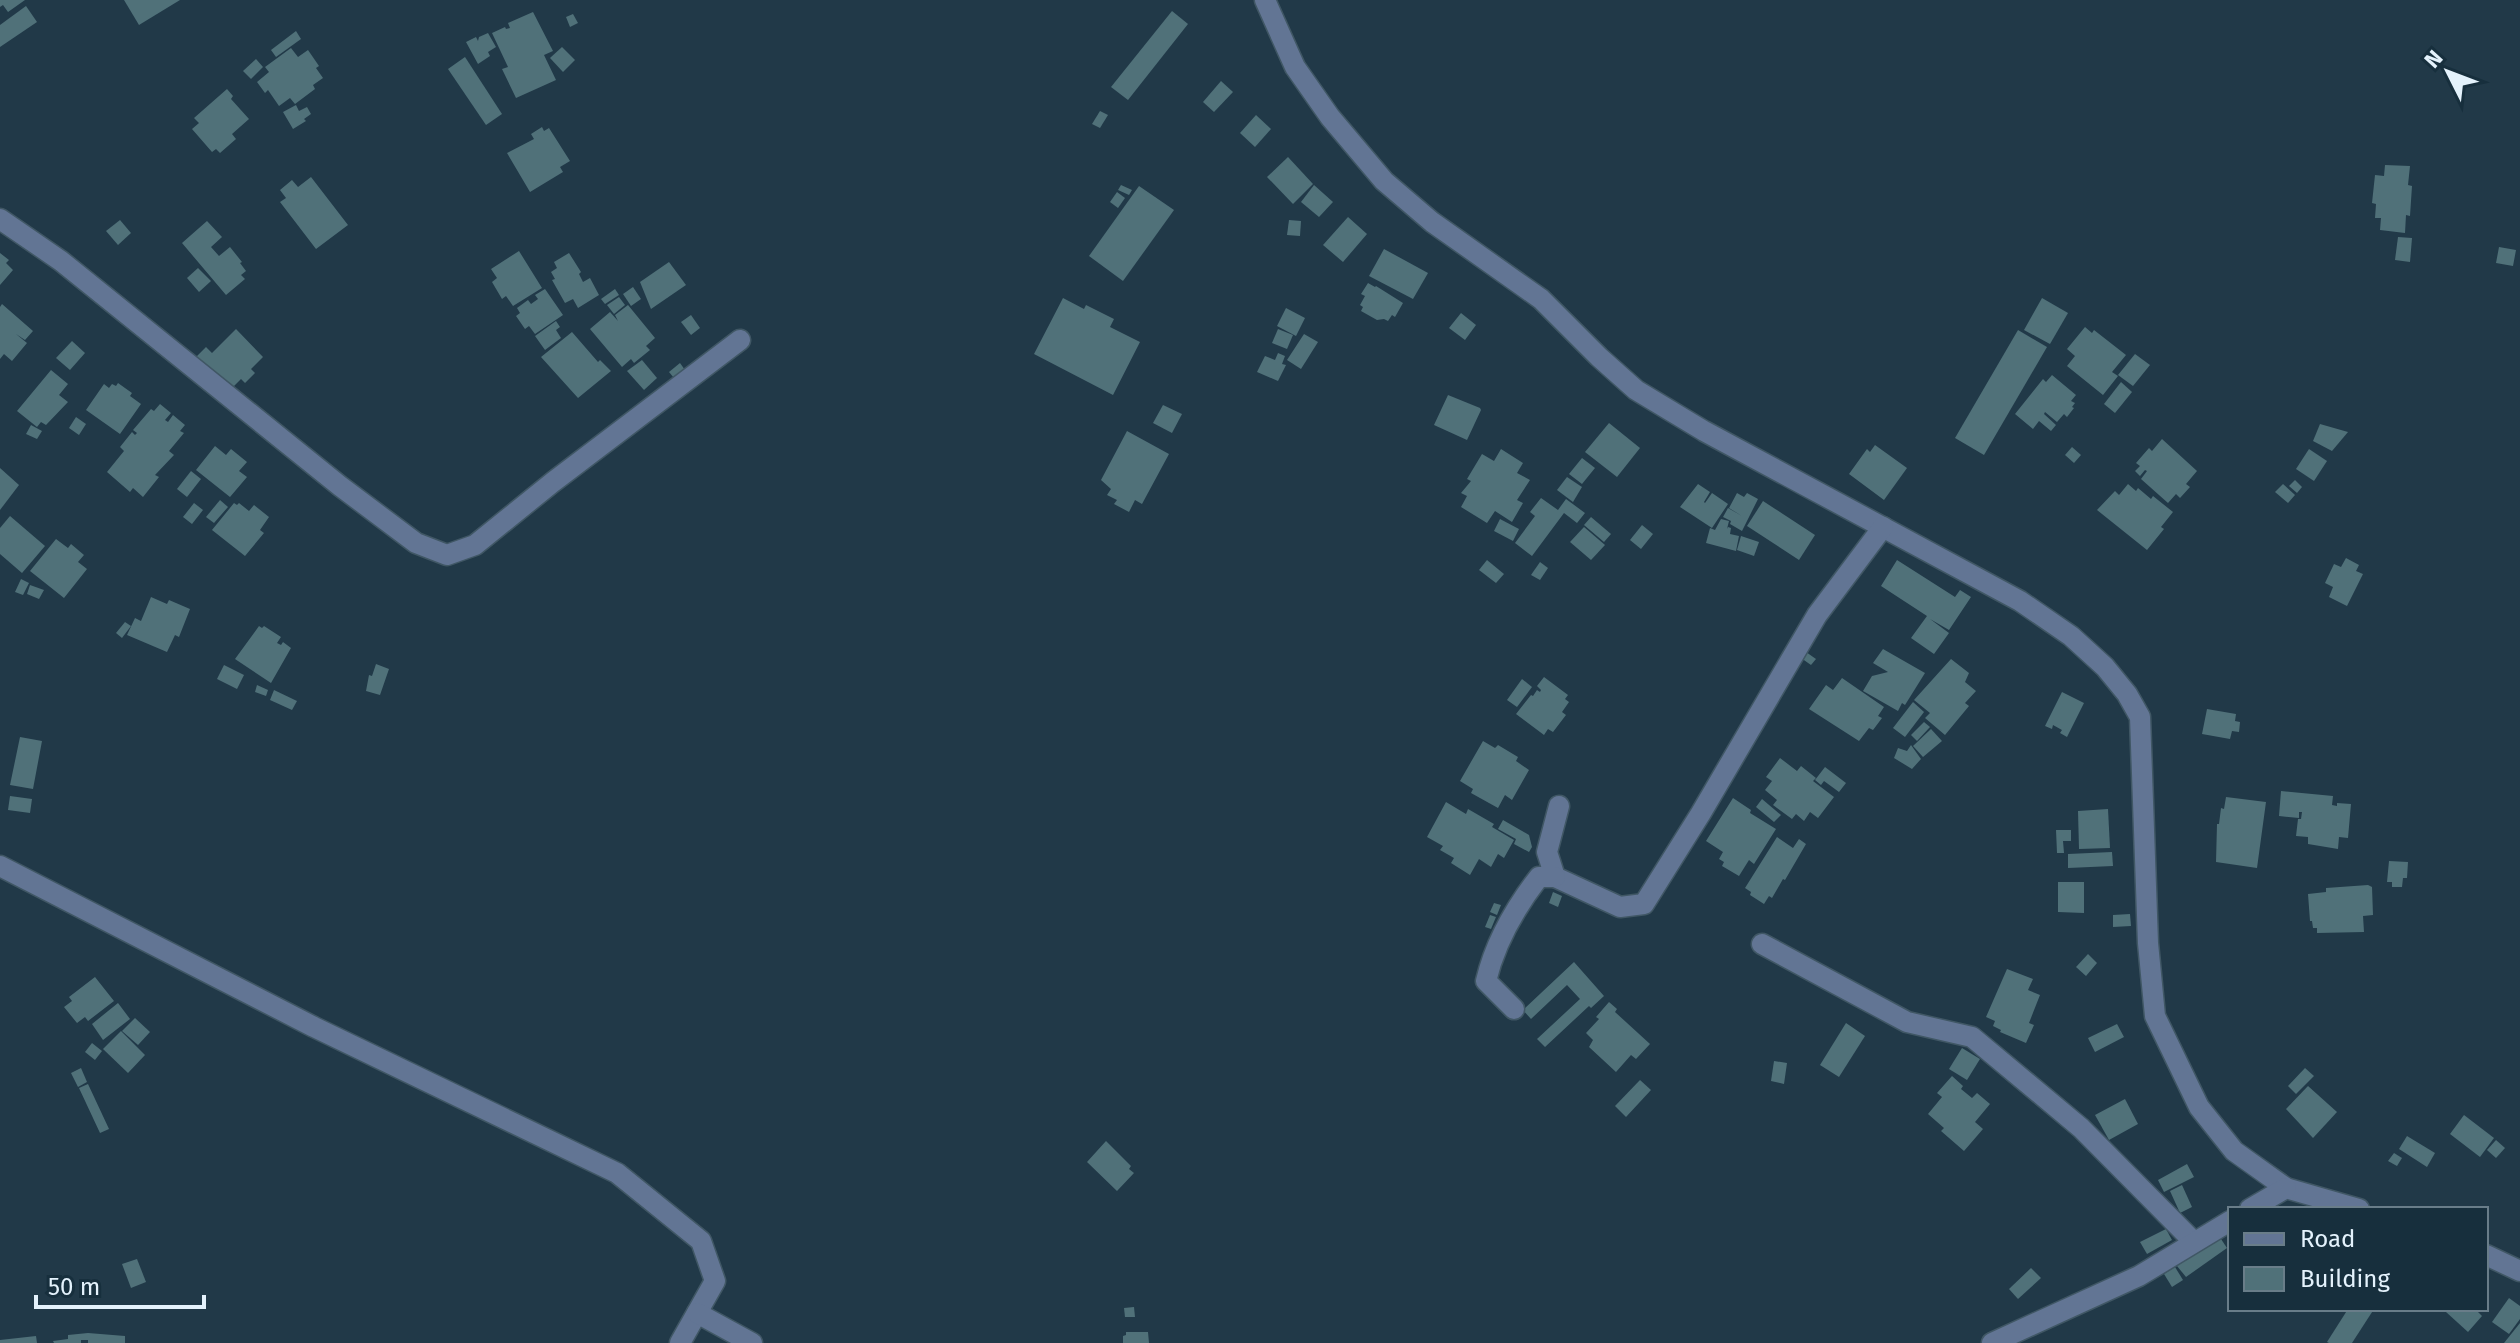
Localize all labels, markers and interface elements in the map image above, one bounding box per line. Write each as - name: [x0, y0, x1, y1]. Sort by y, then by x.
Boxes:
- north arrow: [2408, 32, 2488, 112]
- text: N: [2419, 44, 2448, 73]
- legend: [2228, 1207, 2488, 1311]
- text: Road: [2300, 1225, 2355, 1253]
- scale bar: [36, 1259, 204, 1309]
- text: Building: [2300, 1265, 2390, 1293]
- text: 50 m: [48, 1273, 100, 1301]

